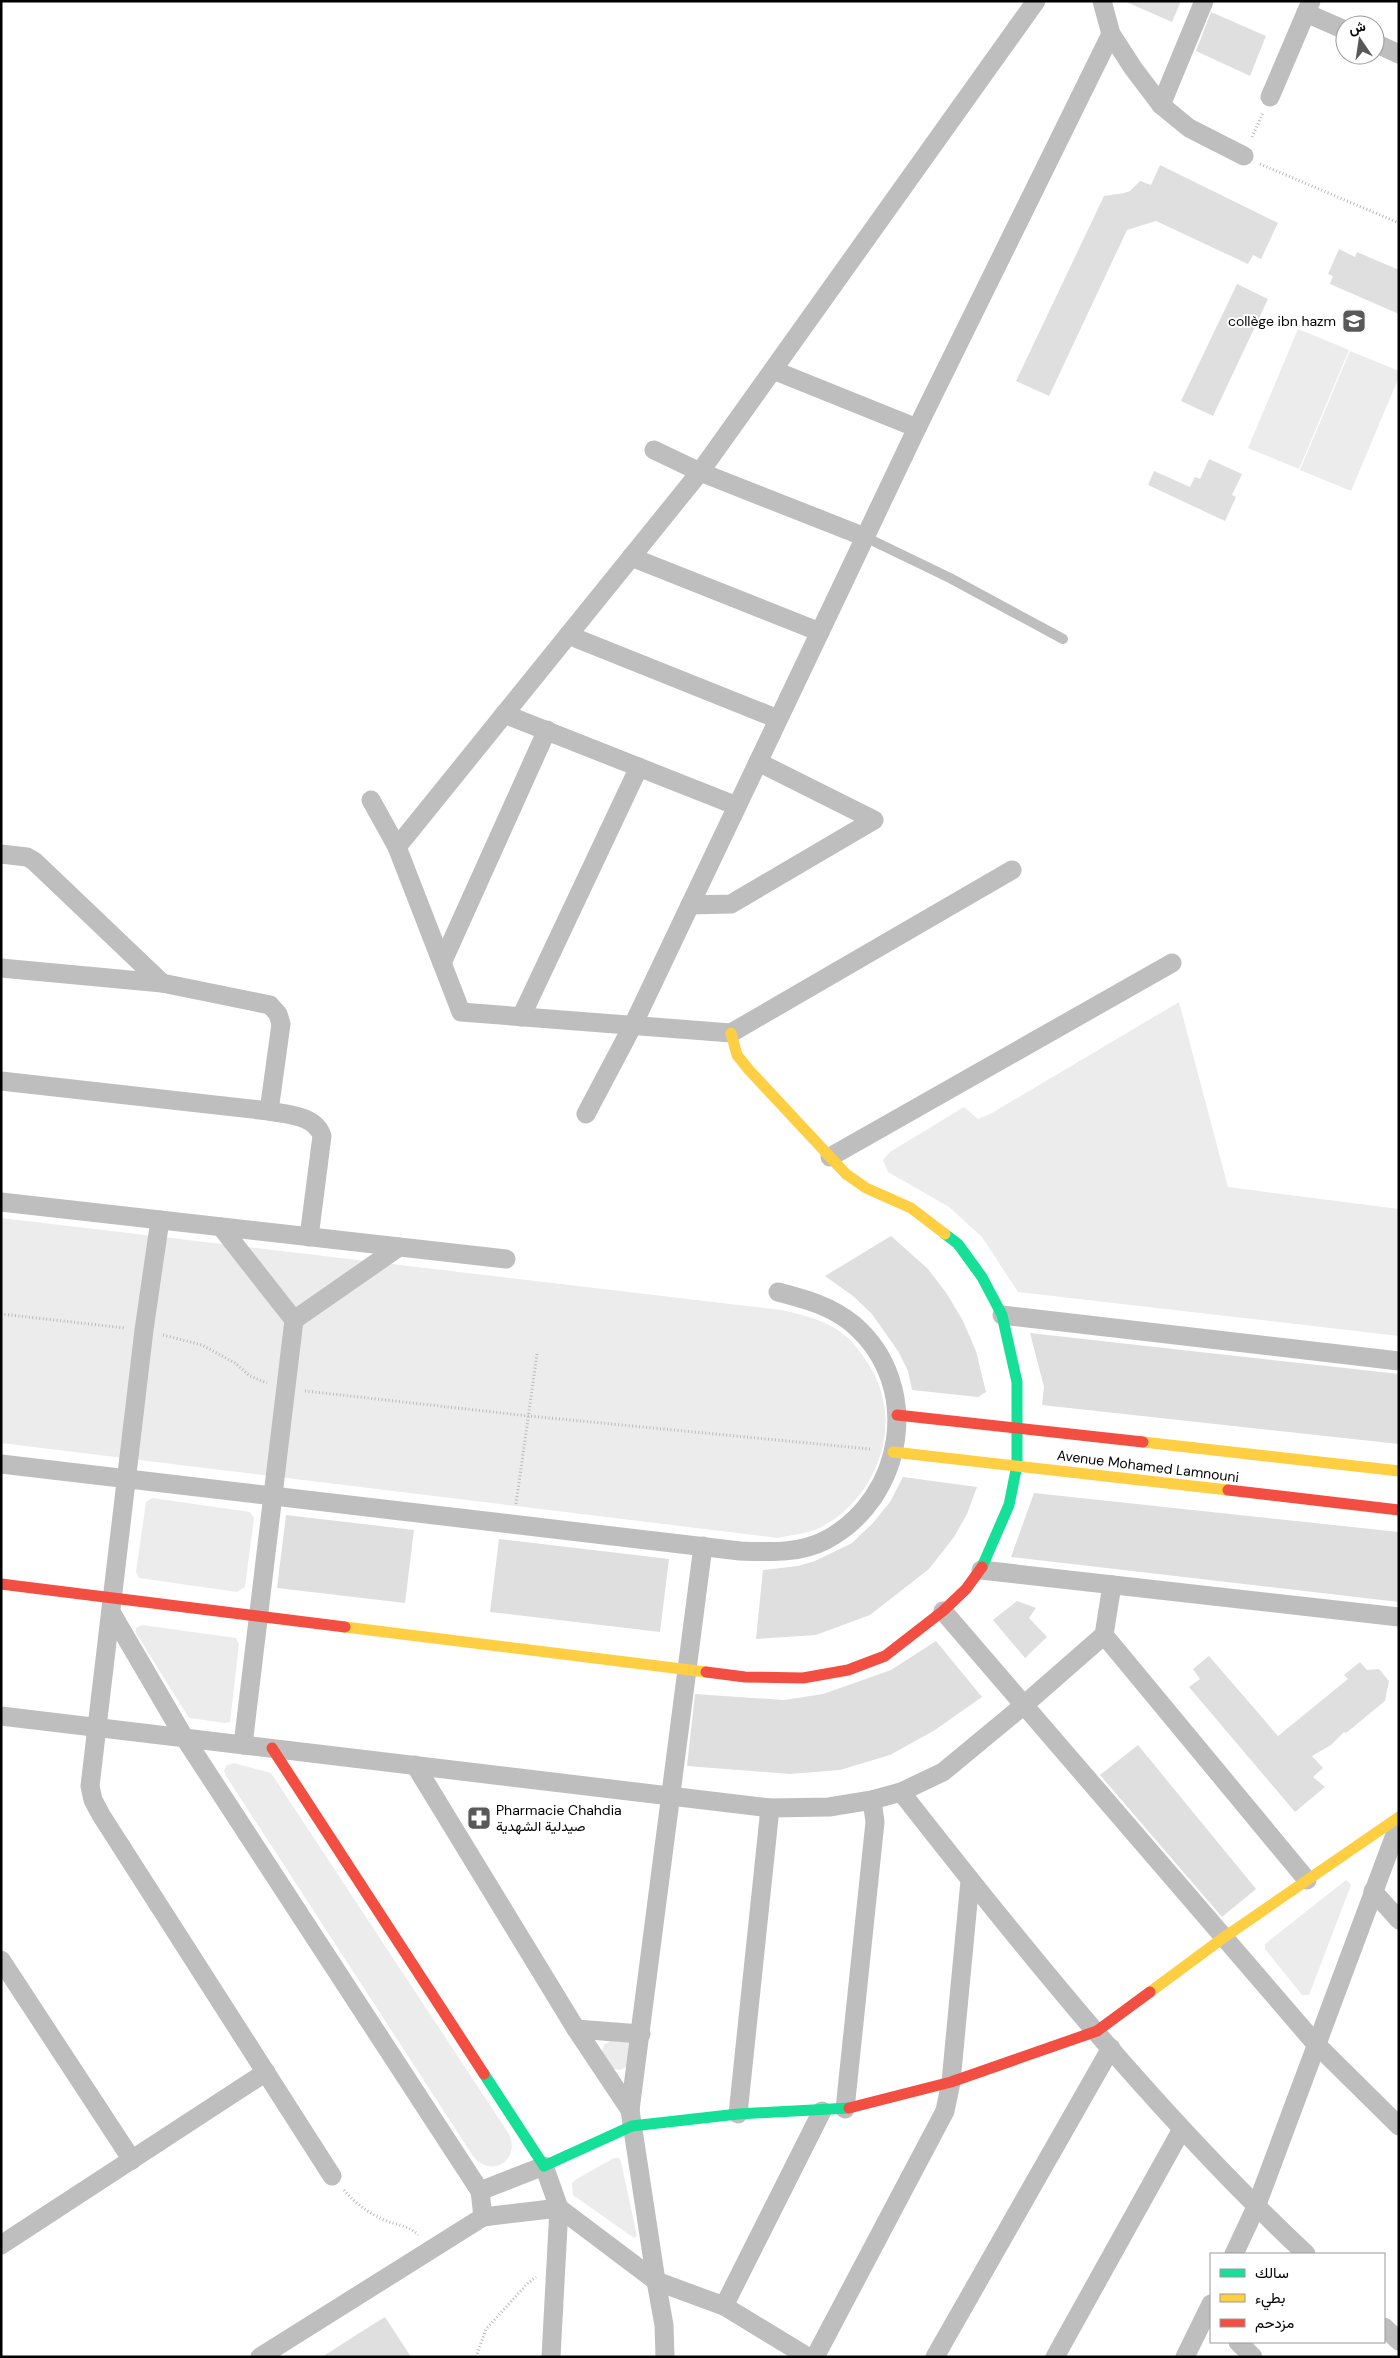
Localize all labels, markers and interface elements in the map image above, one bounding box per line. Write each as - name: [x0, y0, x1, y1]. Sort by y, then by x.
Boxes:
- north arrow: [1335, 15, 1385, 65]
- text: ش: [1347, 17, 1367, 38]
- school or university icon: collège ibn hazm: [1341, 308, 1367, 334]
- place label: collège ibn hazm: [1228, 312, 1336, 330]
- street label: Avenue Mohamed Lamnouni: [1056, 1446, 1240, 1486]
- place label: Pharmacie Chahdia صيدلية الشهدية: [496, 1801, 622, 1835]
- pharmacy icon: Pharmacie Chahdia صيدلية الشهدية: [466, 1805, 492, 1831]
- legend: [1210, 2253, 1385, 2343]
- text: سالك: [1255, 2263, 1289, 2283]
- text: بطيء: [1255, 2288, 1285, 2311]
- text: مزدحم: [1255, 2313, 1294, 2333]

